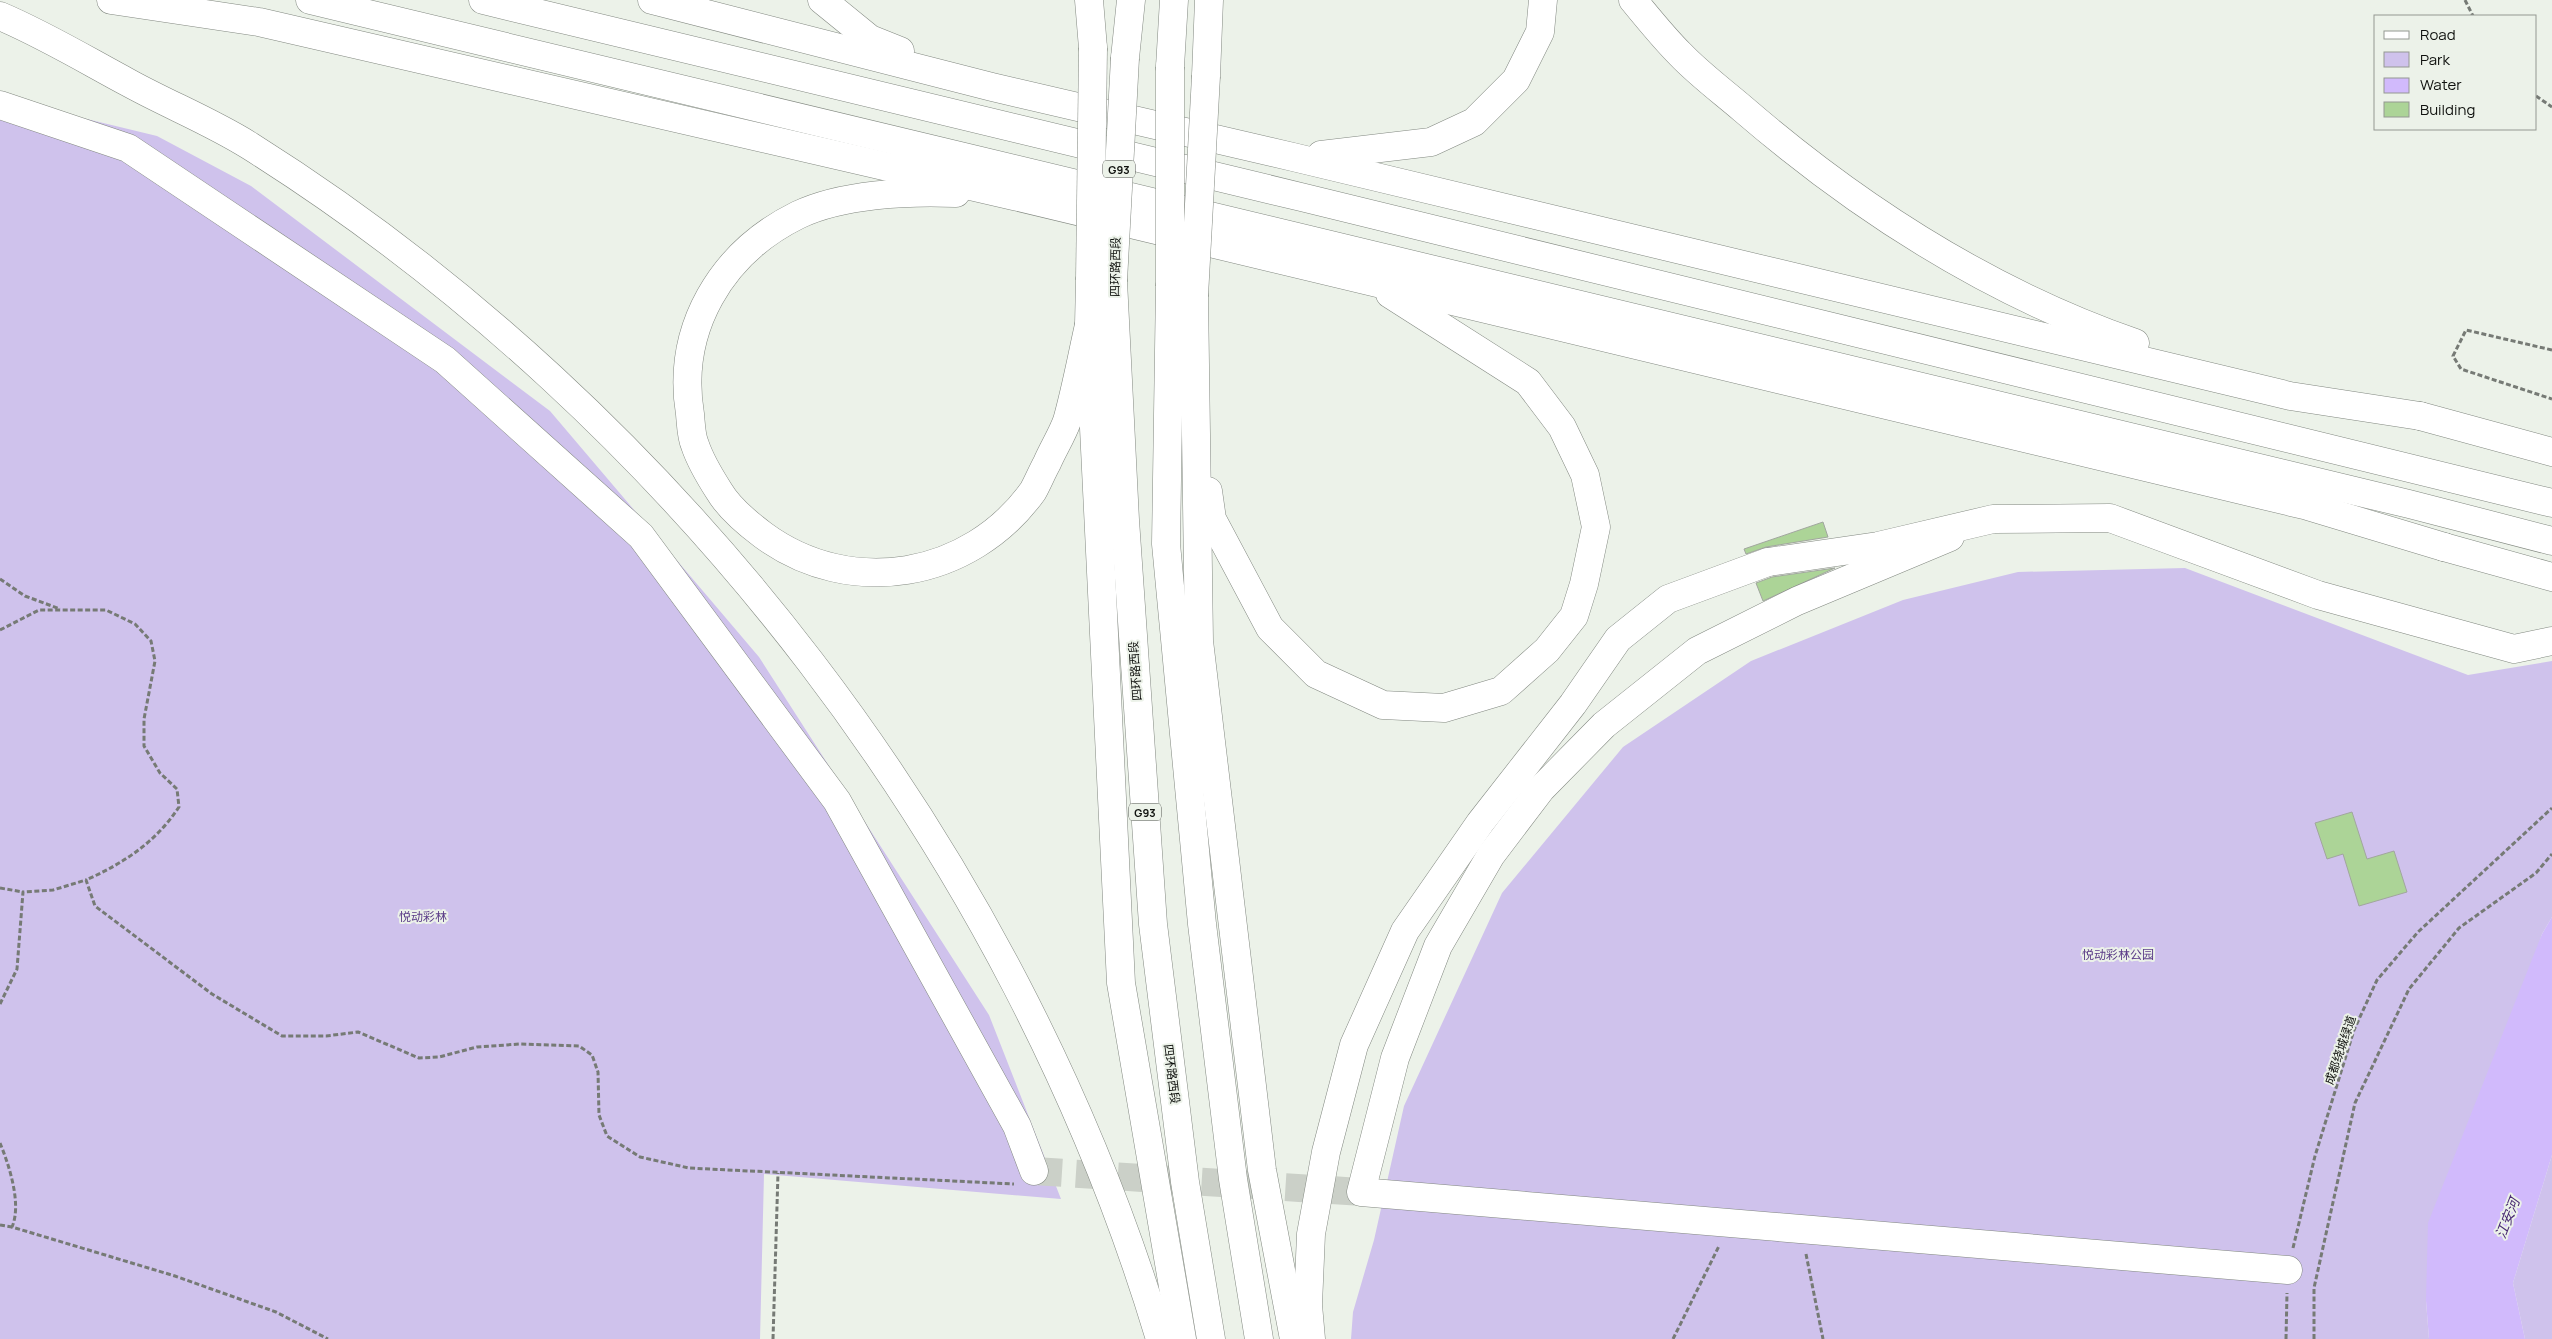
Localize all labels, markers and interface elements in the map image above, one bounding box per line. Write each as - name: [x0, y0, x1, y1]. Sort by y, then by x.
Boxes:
- legend: [2374, 15, 2537, 130]
- text: Road: [2420, 24, 2456, 45]
- text: Park: [2420, 49, 2450, 70]
- text: Water: [2420, 74, 2462, 95]
- text: Building: [2420, 99, 2475, 120]
- road number: G93: [1103, 160, 1135, 178]
- street label: 四环路西段: [1106, 237, 1124, 297]
- street label: 四环路西段: [1124, 640, 1146, 702]
- road number: G93: [1129, 804, 1161, 820]
- park label: 悦动彩林: [399, 908, 447, 925]
- park label: 悦动彩林公园: [2082, 946, 2154, 963]
- street label: 成都绕城绿道: [2320, 1013, 2360, 1087]
- street label: 四环路西段: [1160, 1043, 1184, 1105]
- water label: 江安河: [2491, 1192, 2524, 1241]

